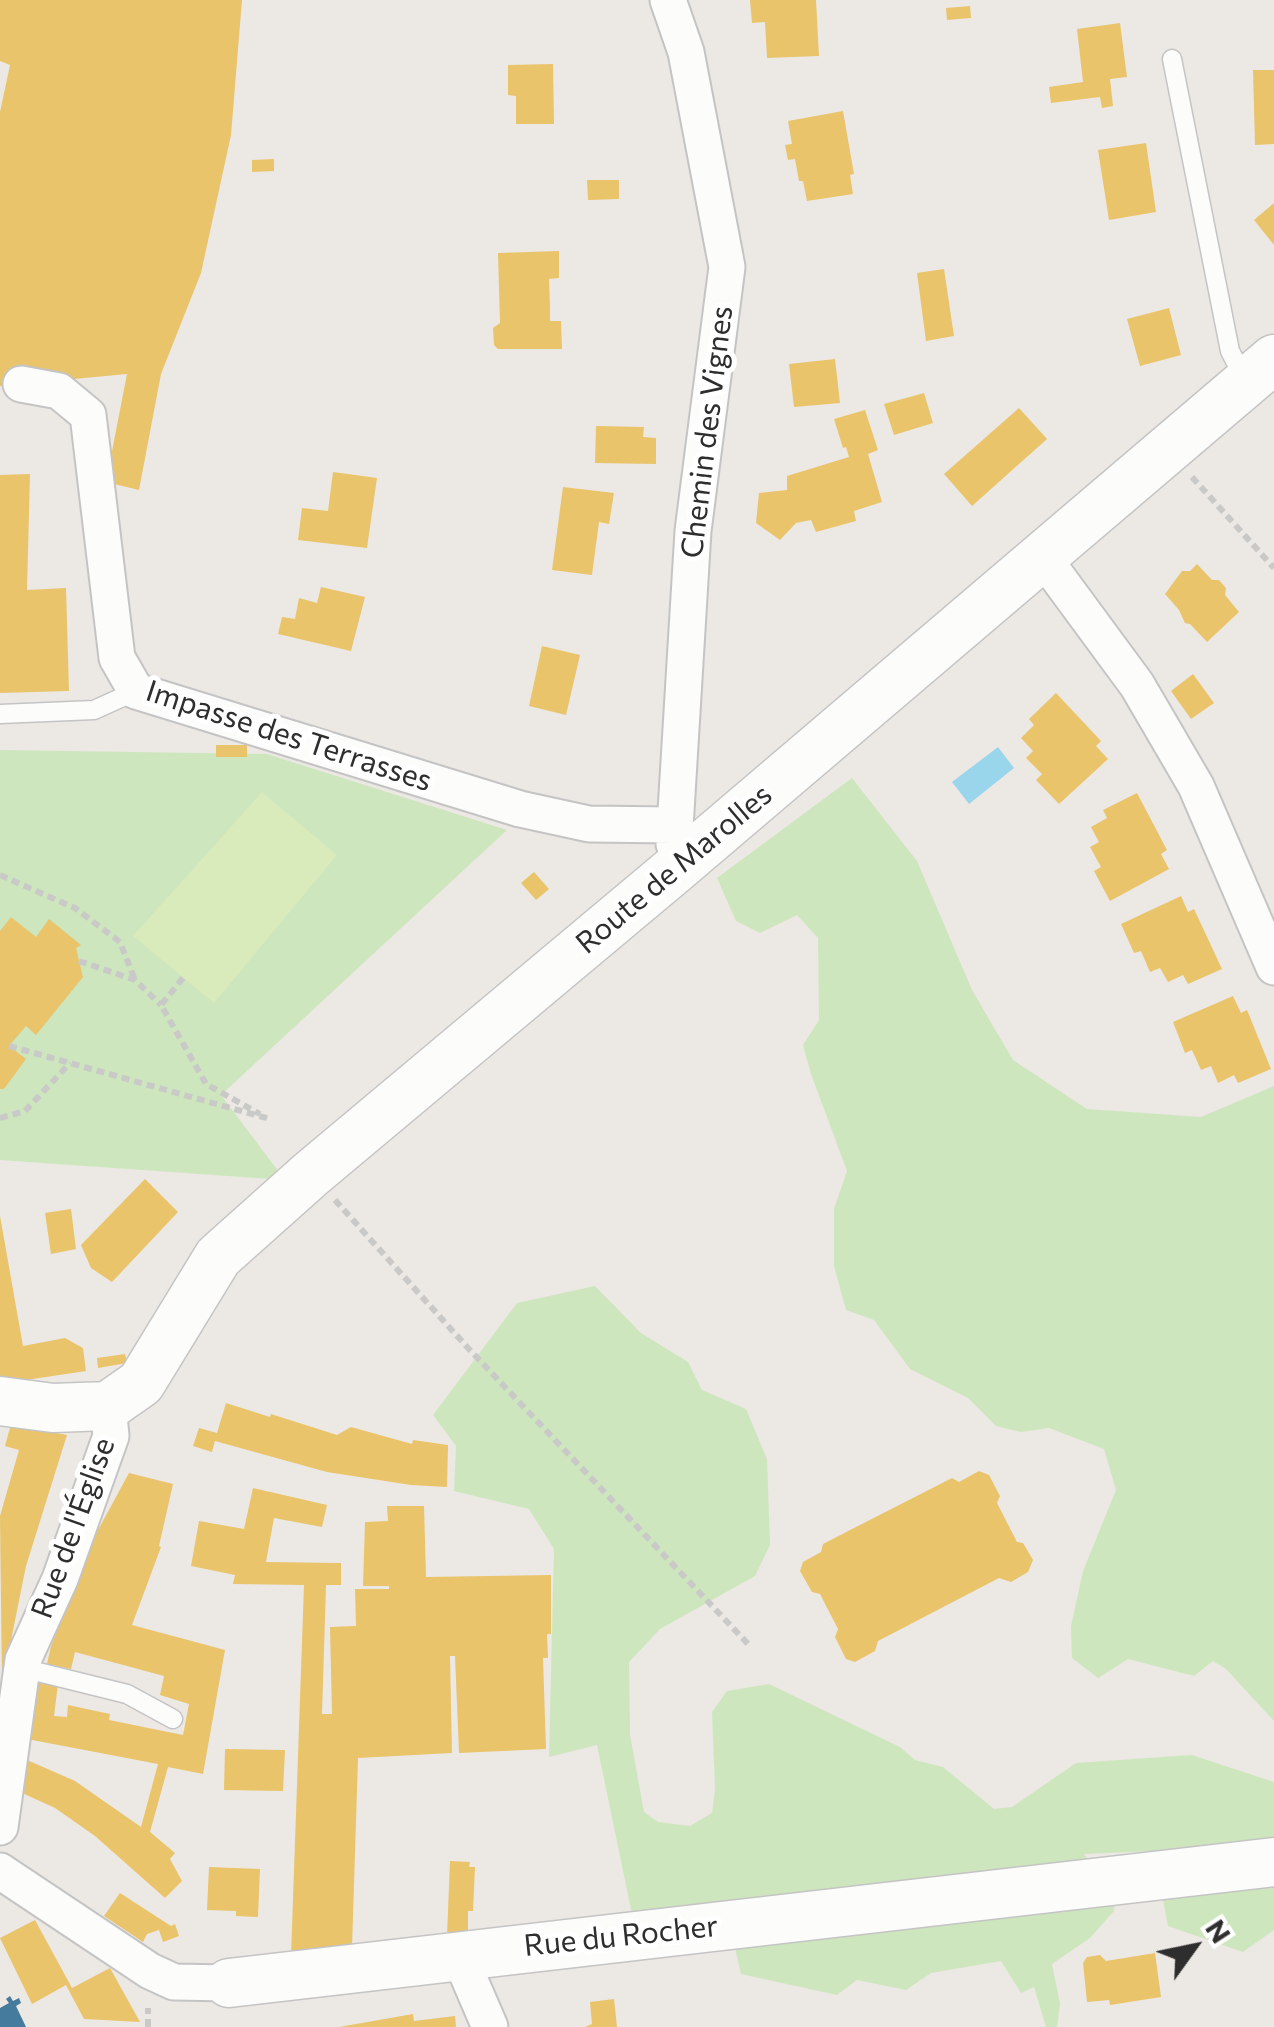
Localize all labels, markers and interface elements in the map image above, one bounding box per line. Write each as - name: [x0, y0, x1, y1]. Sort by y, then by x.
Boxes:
- street label: Chemin des Vignes: [674, 304, 740, 560]
- street label: Impasse des Terrasses: [142, 673, 436, 799]
- street label: Route de Marolles: [569, 777, 779, 961]
- street label: Rue de l'Église: [24, 1433, 122, 1623]
- north arrow: [1144, 1897, 1244, 1997]
- street label: Rue du Rocher: [522, 1908, 720, 1964]
- text: N: [1199, 1913, 1239, 1949]

